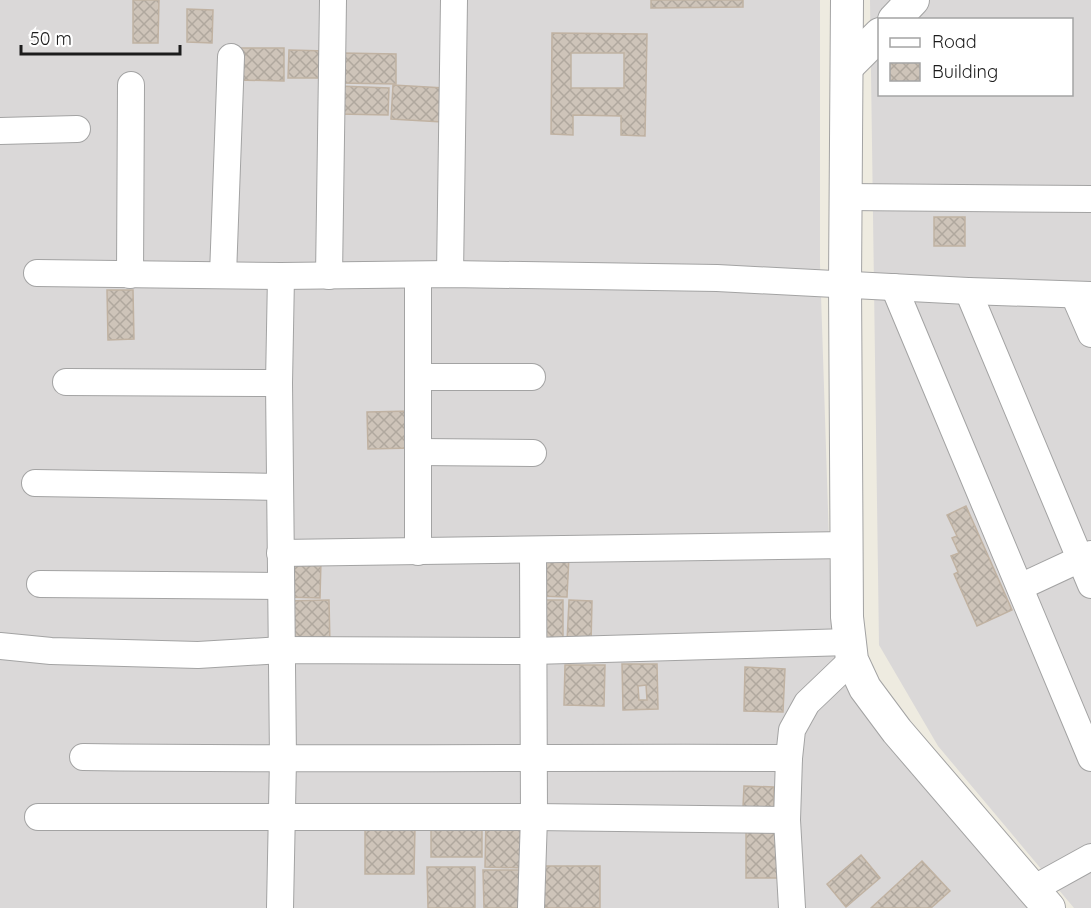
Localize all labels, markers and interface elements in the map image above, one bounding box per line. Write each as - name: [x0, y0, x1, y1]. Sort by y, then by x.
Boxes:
- scale bar: [21, 18, 180, 56]
- legend: [878, 18, 1073, 96]
- text: 50 m: [30, 27, 72, 50]
- text: Road: [932, 30, 977, 53]
- text: Building: [932, 60, 998, 83]

